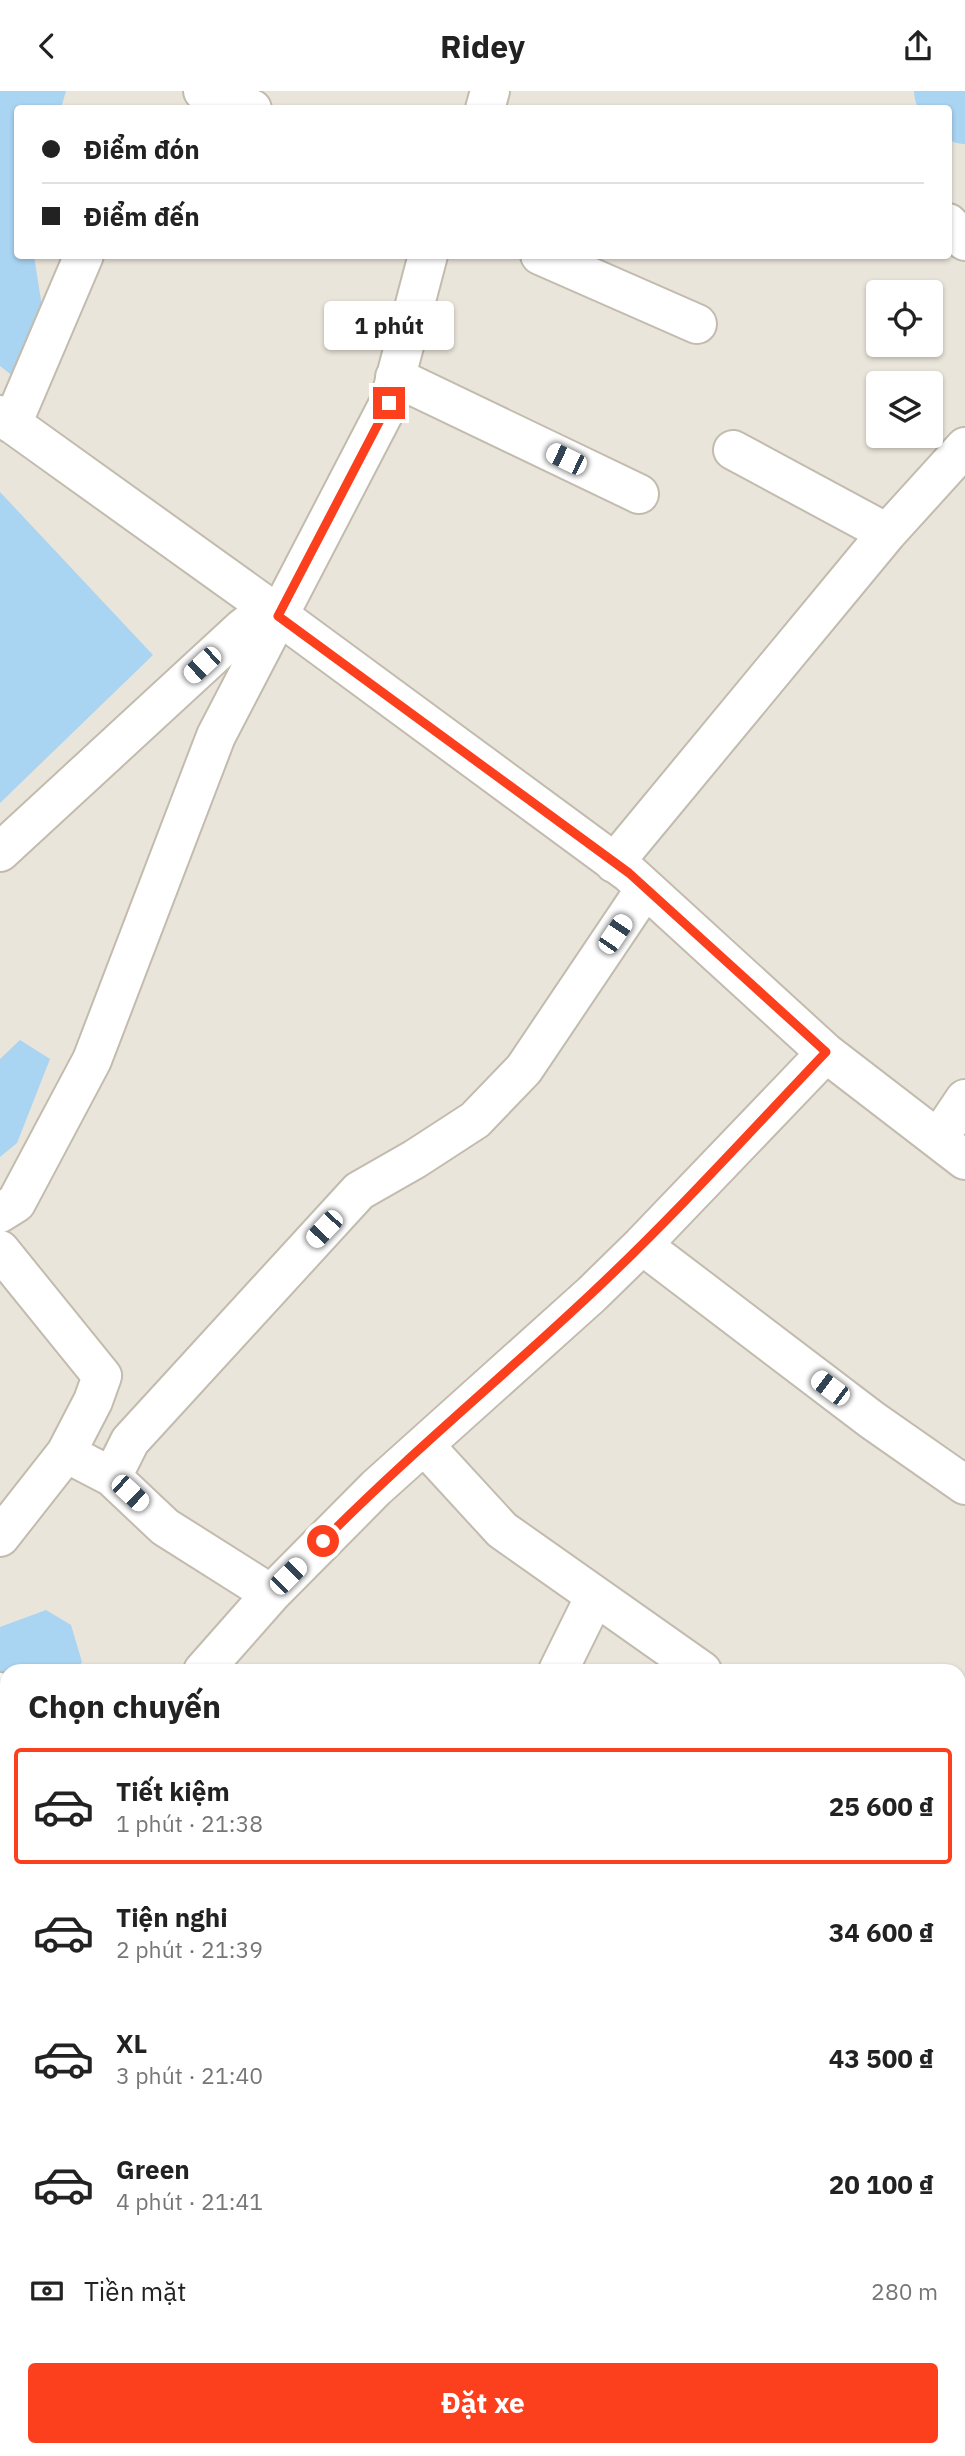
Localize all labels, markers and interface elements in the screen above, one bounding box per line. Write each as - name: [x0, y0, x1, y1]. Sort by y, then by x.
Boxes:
- text: Ridey: [440, 25, 525, 67]
- icon: back: [28, 27, 66, 65]
- icon: share: [899, 27, 937, 65]
- text: Điểm đón: [84, 132, 200, 166]
- text: Điểm đến: [84, 199, 200, 233]
- map controls: [866, 280, 943, 448]
- button: locate: [866, 280, 943, 357]
- callout: 1 phút: [324, 301, 454, 351]
- text: 1 phút: [354, 310, 424, 340]
- button: layers: [866, 371, 943, 448]
- route end: [373, 387, 405, 419]
- car: [543, 440, 590, 478]
- car: [180, 643, 225, 687]
- car: [595, 911, 636, 957]
- car: [302, 1206, 347, 1252]
- car: [807, 1367, 854, 1409]
- car: [108, 1471, 153, 1515]
- route start: [307, 1525, 339, 1557]
- car: [266, 1554, 311, 1598]
- text: Chọn chuyến: [28, 1685, 221, 1727]
- text: Tiết kiệm: [116, 1774, 230, 1808]
- icon: car: [32, 1775, 95, 1838]
- text: 25 600 ₫: [829, 1789, 934, 1823]
- text: 1 phút · 21:38: [116, 1808, 263, 1838]
- text: Tiện nghi: [116, 1900, 228, 1934]
- icon: car: [32, 1901, 95, 1964]
- text: 34 600 ₫: [829, 1915, 934, 1949]
- text: 2 phút · 21:39: [116, 1934, 263, 1964]
- text: XL: [116, 2026, 147, 2060]
- icon: car: [32, 2027, 95, 2090]
- text: 43 500 ₫: [829, 2041, 934, 2075]
- text: 3 phút · 21:40: [116, 2060, 263, 2090]
- text: Green: [116, 2152, 190, 2186]
- icon: car: [32, 2153, 95, 2216]
- text: 20 100 ₫: [829, 2167, 934, 2201]
- text: 4 phút · 21:41: [116, 2186, 263, 2216]
- icon: cash: [28, 2272, 66, 2310]
- text: Tiền mặt: [84, 2274, 186, 2308]
- text: 280 m: [871, 2276, 938, 2306]
- button: Đặt xe: [28, 2363, 938, 2443]

